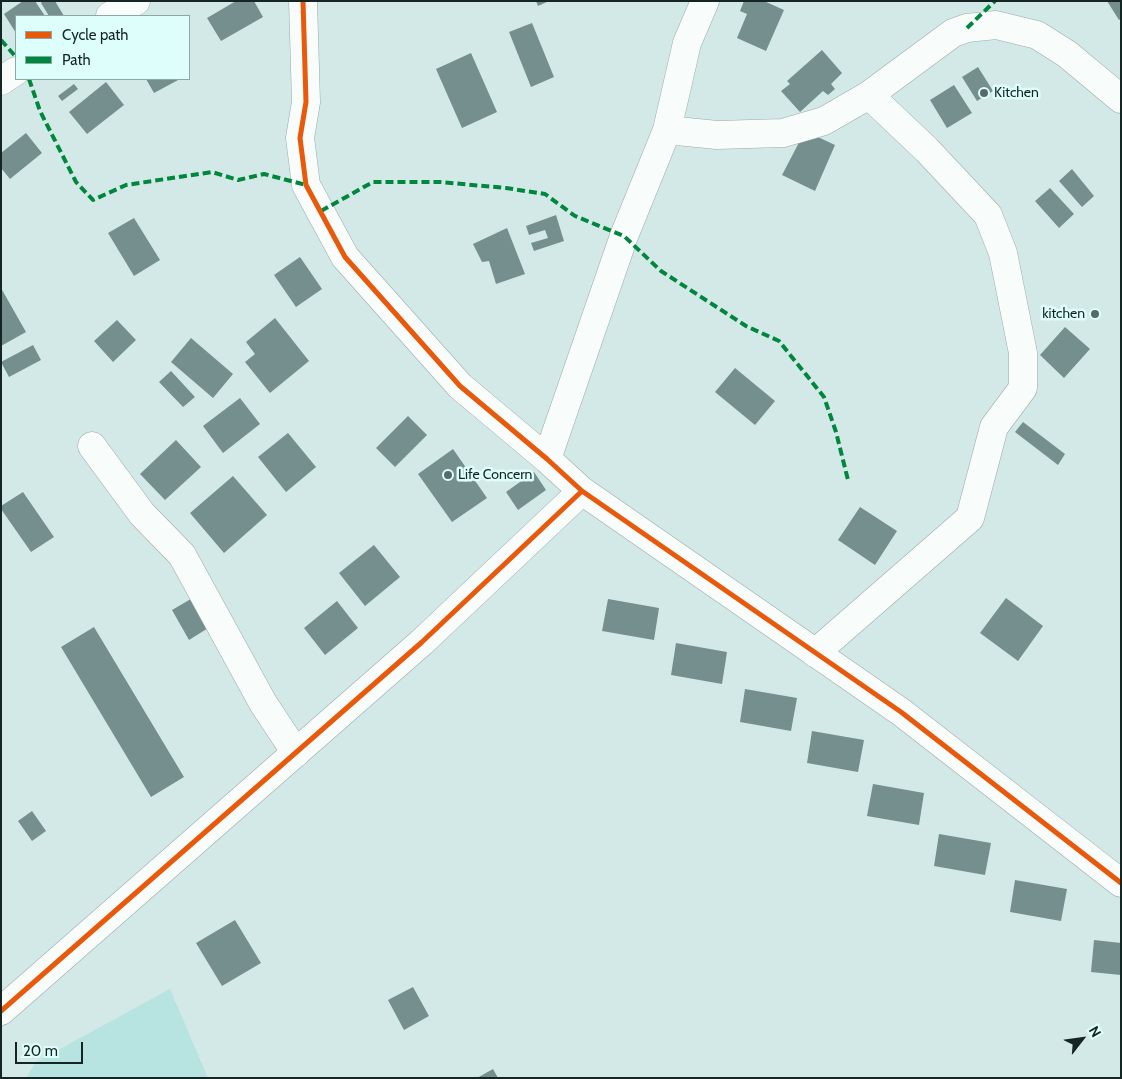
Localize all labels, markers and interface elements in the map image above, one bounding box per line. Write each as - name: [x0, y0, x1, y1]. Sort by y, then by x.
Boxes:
- legend: [15, 15, 190, 80]
- text: Cycle path: [62, 26, 128, 44]
- text: Path: [62, 51, 91, 69]
- place label: Kitchen: [994, 85, 1039, 101]
- marker: Kitchen: [978, 87, 990, 99]
- place label: kitchen: [1042, 306, 1085, 322]
- marker: kitchen: [1089, 308, 1101, 320]
- place label: Life Concern: [458, 467, 532, 483]
- marker: Life Concern: [442, 469, 454, 481]
- north arrow: [1057, 1014, 1107, 1064]
- text: N: [1085, 1023, 1105, 1040]
- scale bar: [18, 1032, 85, 1064]
- text: 20 m: [23, 1042, 58, 1060]

